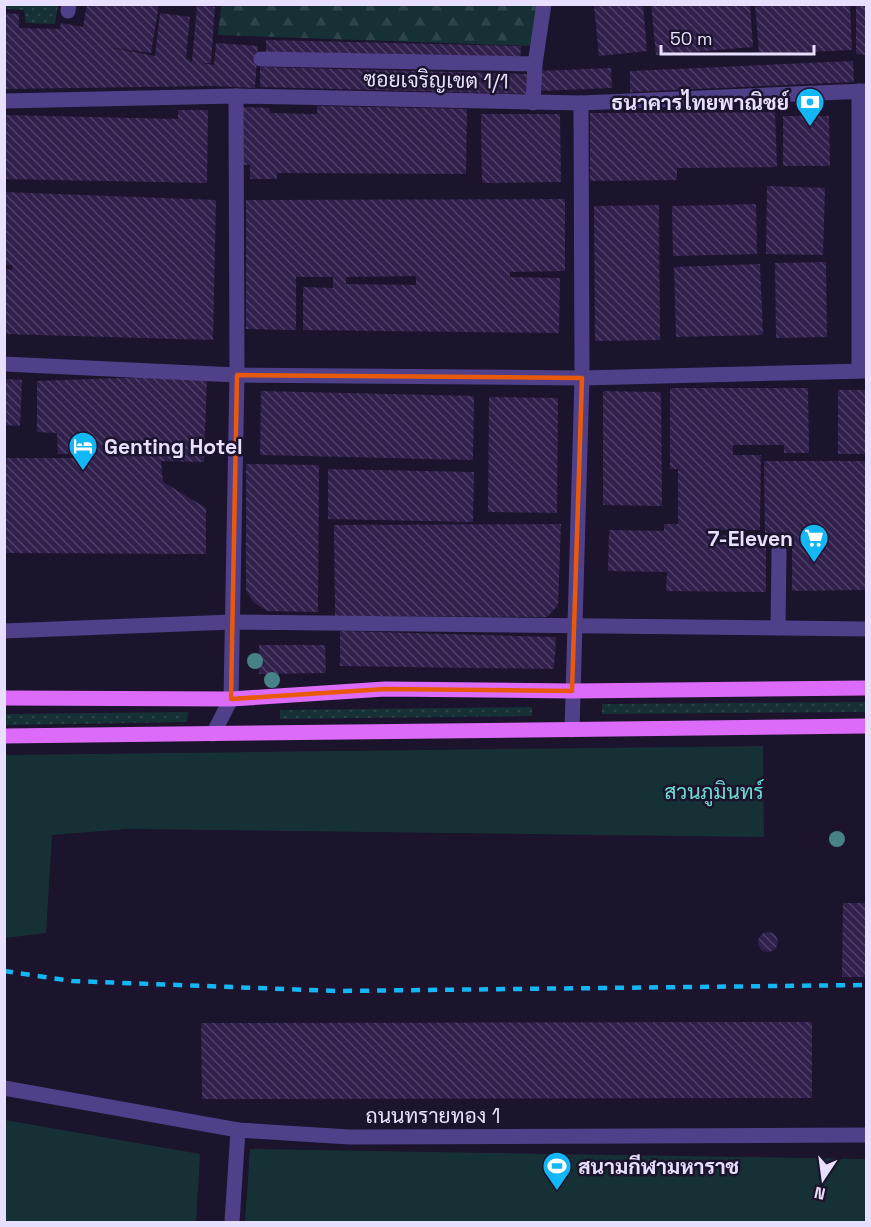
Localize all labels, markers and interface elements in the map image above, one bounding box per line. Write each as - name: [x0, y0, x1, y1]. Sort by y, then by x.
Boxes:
- scale bar: [661, 18, 814, 56]
- text: 50 m: [670, 27, 712, 50]
- street label: ซอยเจริญเขต 1/1: [363, 65, 509, 95]
- bank icon: ธนาคารไทยพาณิชย์: [794, 86, 826, 128]
- place label: ธนาคารไทยพาณิชย์: [611, 89, 790, 116]
- hotel icon: Genting Hotel: [67, 430, 99, 472]
- place label: Genting Hotel: [104, 433, 243, 460]
- supermarket icon: 7-Eleven: [798, 522, 830, 564]
- place label: 7-Eleven: [708, 525, 793, 552]
- park label: สวนภูมินทร์: [664, 778, 764, 807]
- street label: ถนนทรายทอง 1: [366, 1102, 500, 1129]
- north arrow: [793, 1149, 853, 1209]
- sports icon: สนามกีฬามหาราช: [541, 1150, 573, 1192]
- place label: สนามกีฬามหาราช: [578, 1153, 739, 1180]
- text: N: [812, 1182, 827, 1205]

